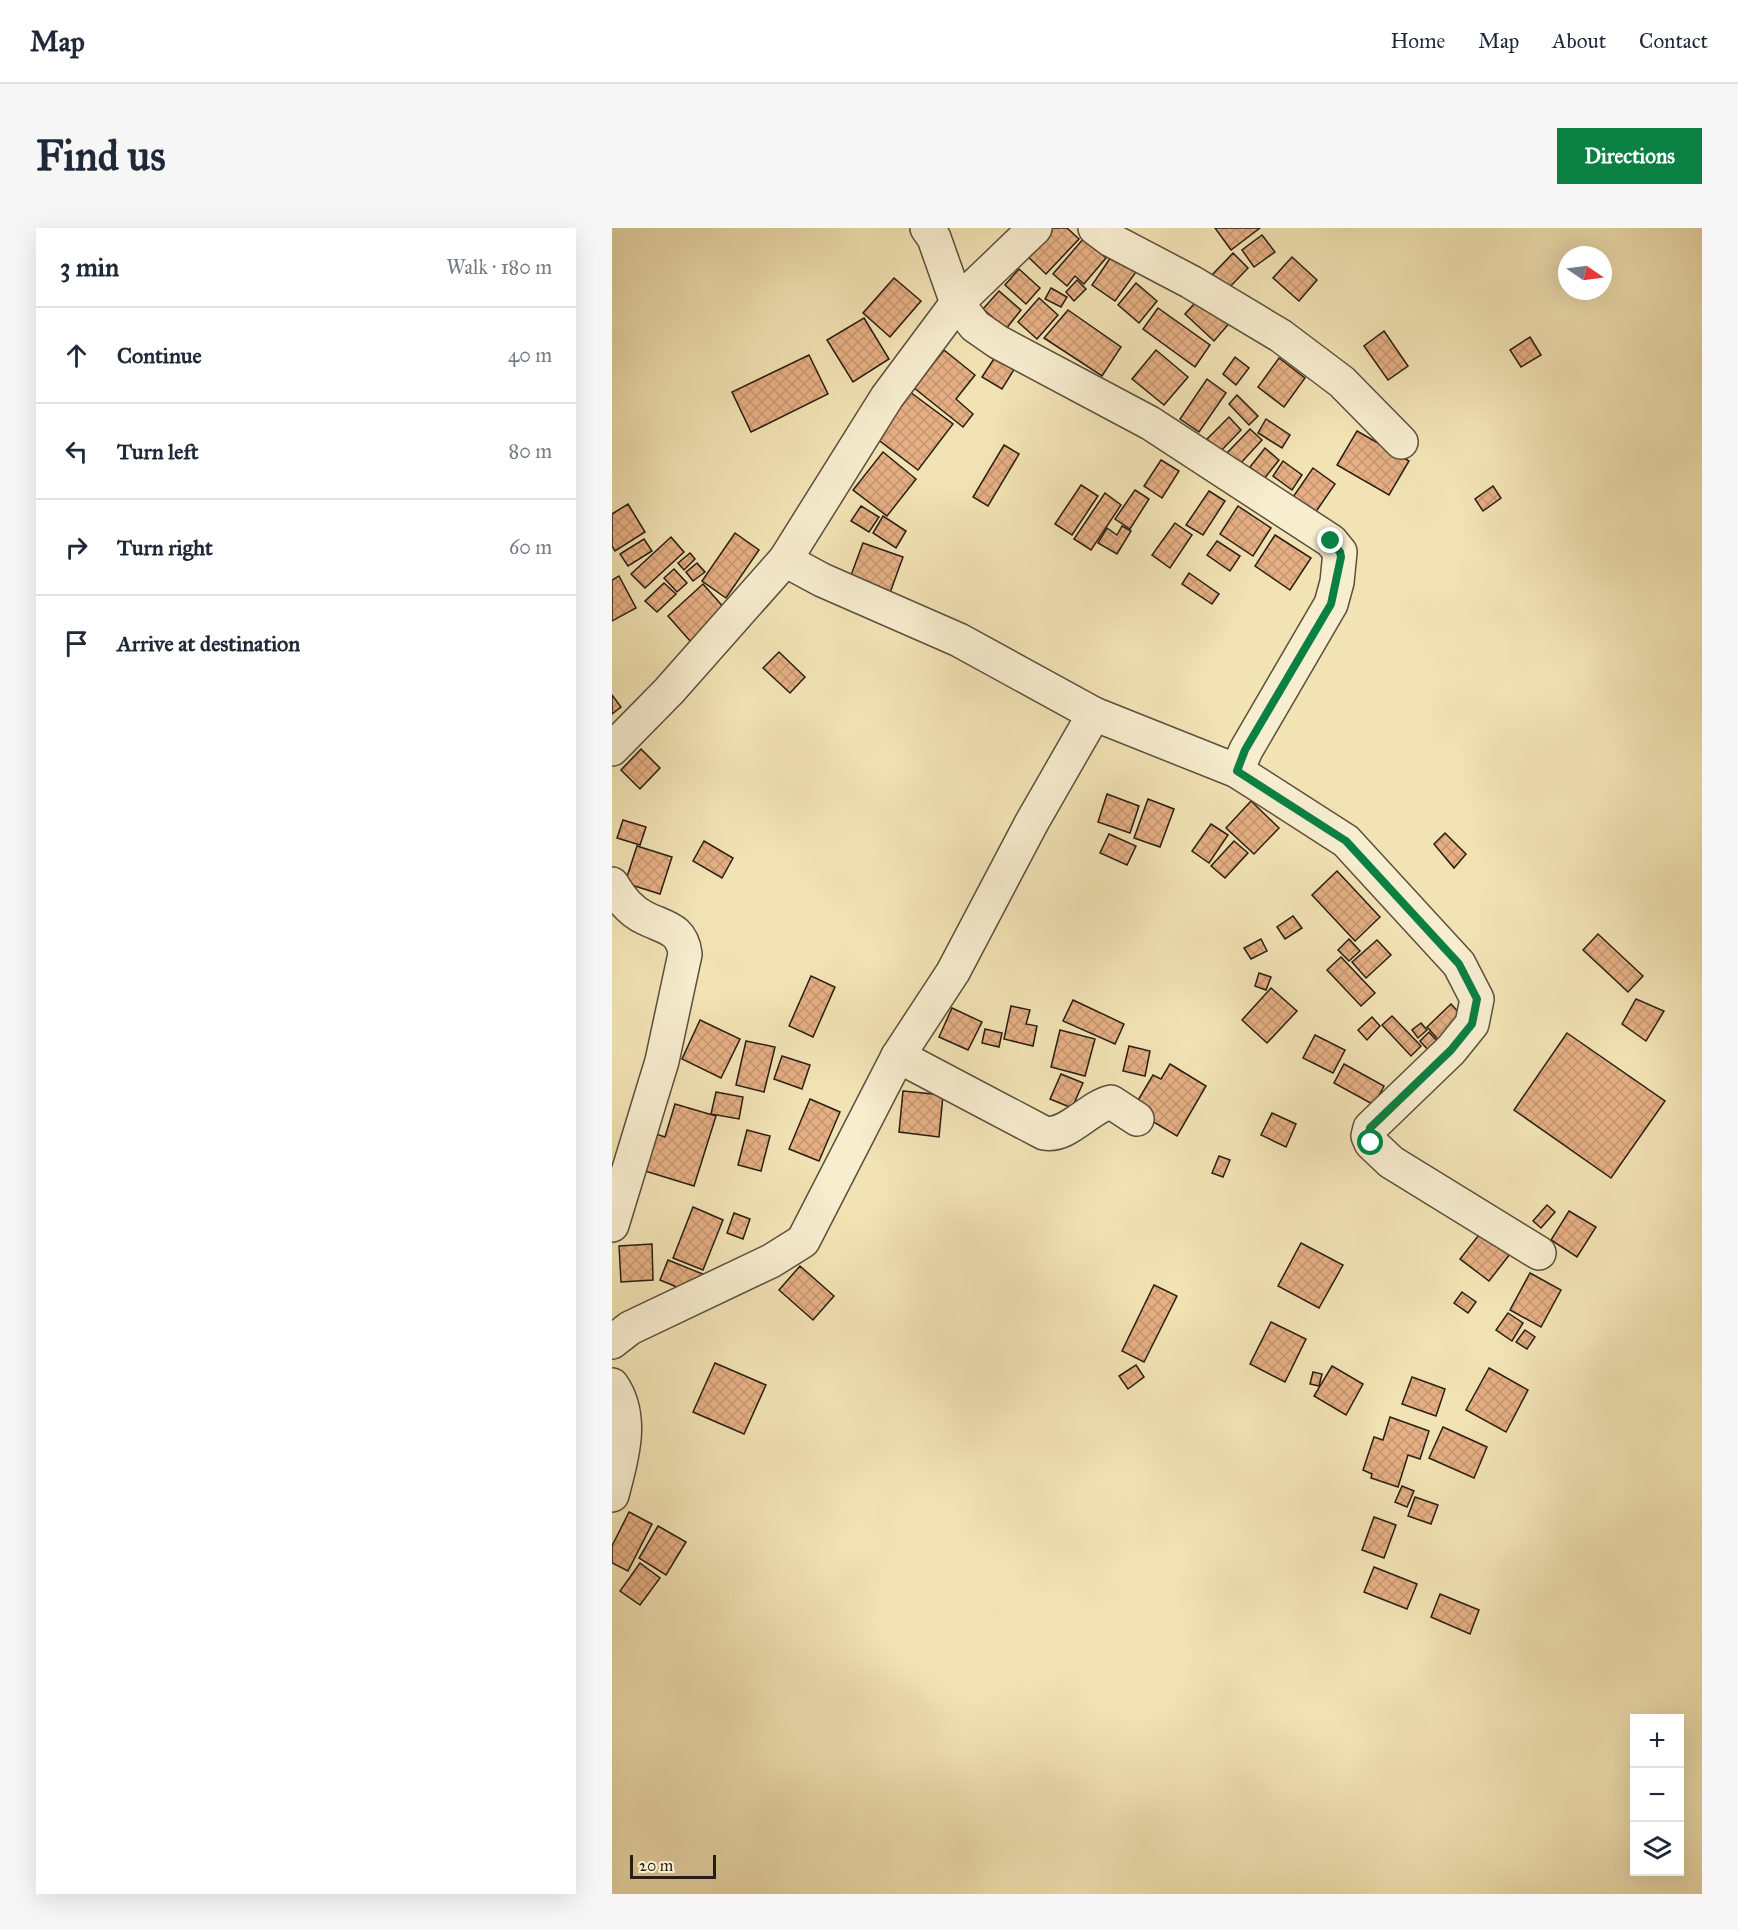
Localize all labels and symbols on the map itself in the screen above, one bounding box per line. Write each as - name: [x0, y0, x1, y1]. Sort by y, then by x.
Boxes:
- north arrow: [1558, 246, 1612, 300]
- route end: [1317, 527, 1343, 553]
- route start: [1357, 1129, 1383, 1155]
- scale bar: [630, 1852, 716, 1880]

